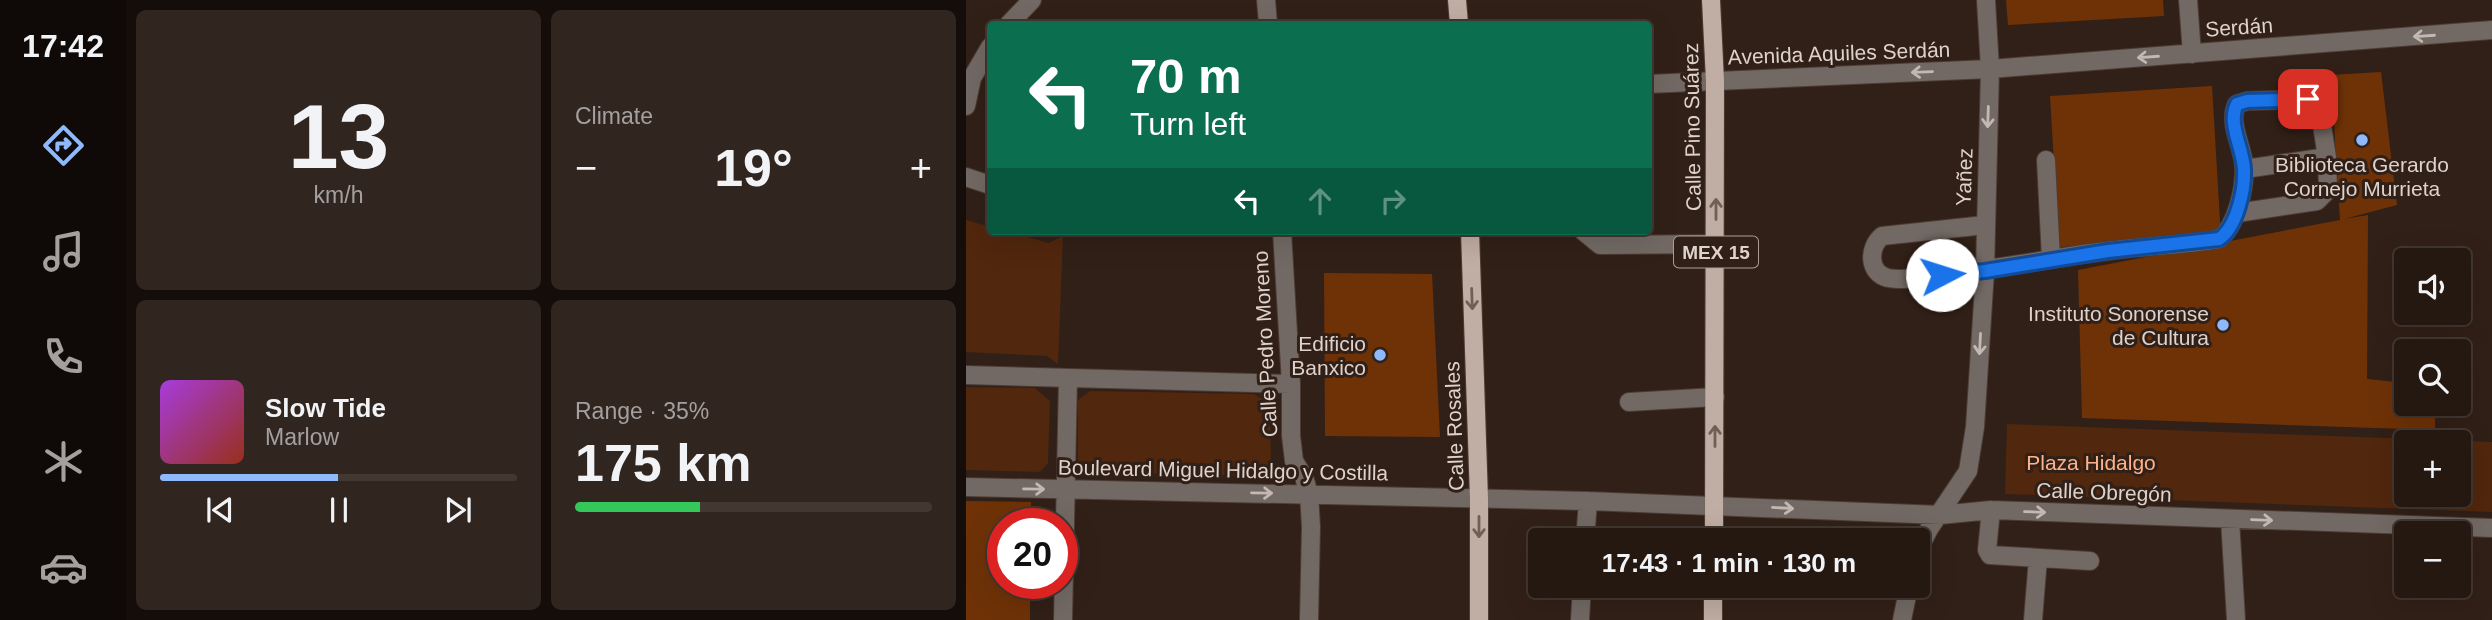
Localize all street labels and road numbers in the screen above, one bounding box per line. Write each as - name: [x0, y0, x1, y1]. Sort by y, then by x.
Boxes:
- street label: Serdán: [2204, 13, 2274, 41]
- street label: Avenida Aquiles Serdán: [1727, 38, 1951, 68]
- street label: Calle Pino Suárez: [1679, 43, 1705, 211]
- street label: Yañez: [1951, 148, 1977, 206]
- road number: MEX 15: [1674, 236, 1758, 268]
- street label: Calle Pedro Moreno: [1249, 250, 1281, 438]
- street label: Calle Rosales: [1440, 361, 1468, 491]
- street label: Boulevard Miguel Hidalgo y Costilla: [1058, 456, 1389, 484]
- street label: Calle Obregón: [2036, 478, 2172, 506]

